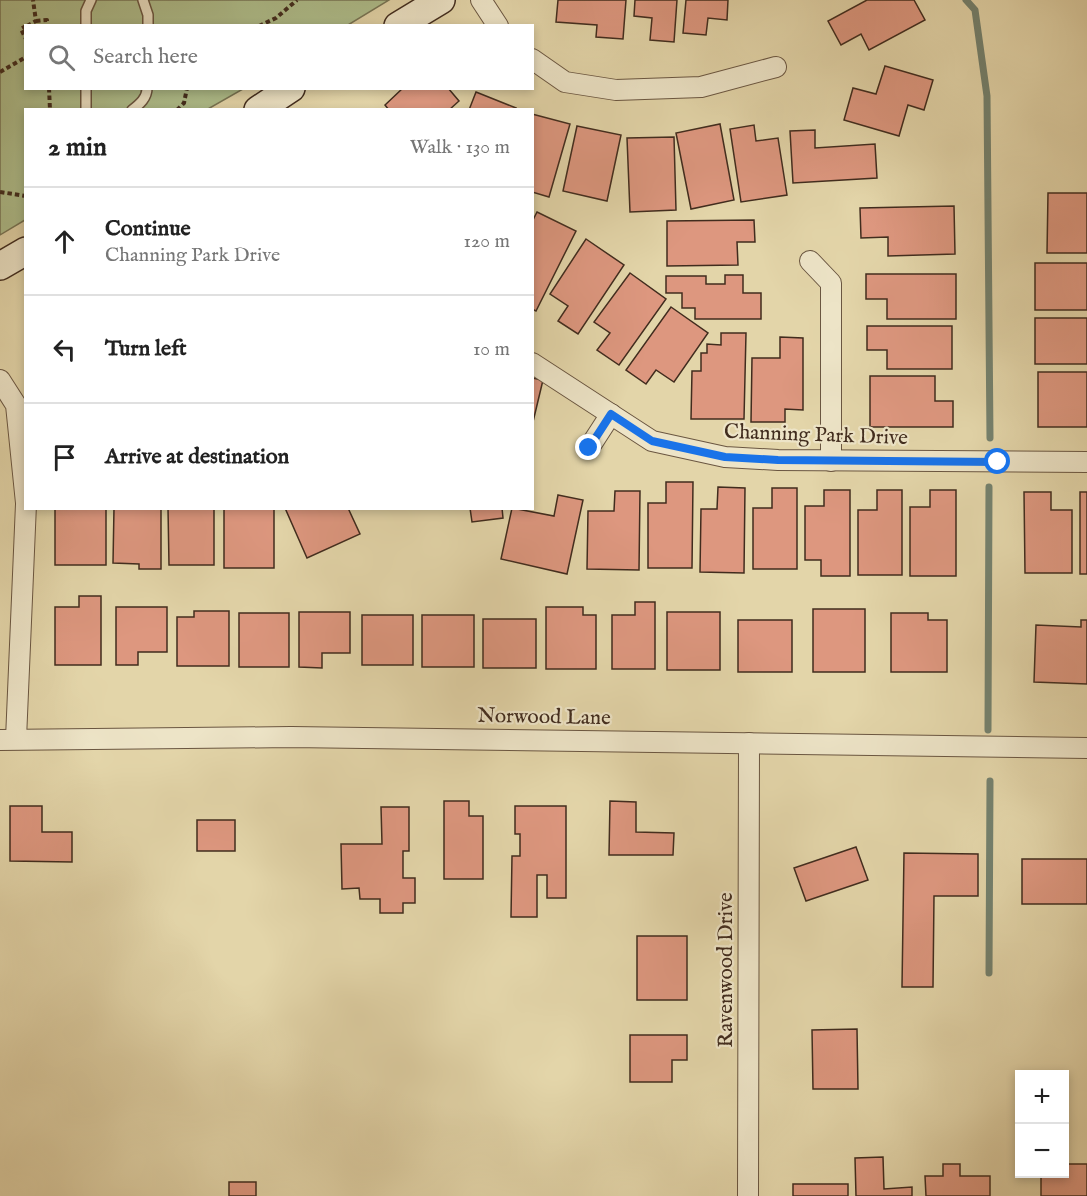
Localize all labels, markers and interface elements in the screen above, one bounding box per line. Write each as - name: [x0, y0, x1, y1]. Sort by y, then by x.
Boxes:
- search box: [24, 24, 534, 90]
- icon: search: [45, 41, 78, 74]
- text: Search here: [93, 43, 198, 71]
- text: 2 min: [48, 131, 107, 164]
- text: Walk · 130 m: [410, 135, 510, 160]
- text: Continue: [105, 215, 191, 243]
- icon: ahead: [48, 225, 81, 258]
- text: 120 m: [464, 229, 510, 254]
- text: Channing Park Drive: [105, 243, 280, 268]
- icon: left: [48, 333, 81, 366]
- text: Turn left: [105, 335, 187, 363]
- text: 10 m: [473, 337, 510, 362]
- street label: Channing Park Drive: [724, 419, 909, 452]
- route end: [575, 434, 601, 460]
- icon: arrive: [48, 441, 81, 474]
- text: Arrive at destination: [105, 443, 289, 471]
- route start: [984, 448, 1010, 474]
- street label: Norwood Lane: [477, 703, 611, 732]
- street label: Ravenwood Drive: [713, 892, 740, 1048]
- map controls: [1015, 1070, 1069, 1178]
- button: +: [1015, 1070, 1069, 1124]
- button: −: [1015, 1124, 1069, 1178]

